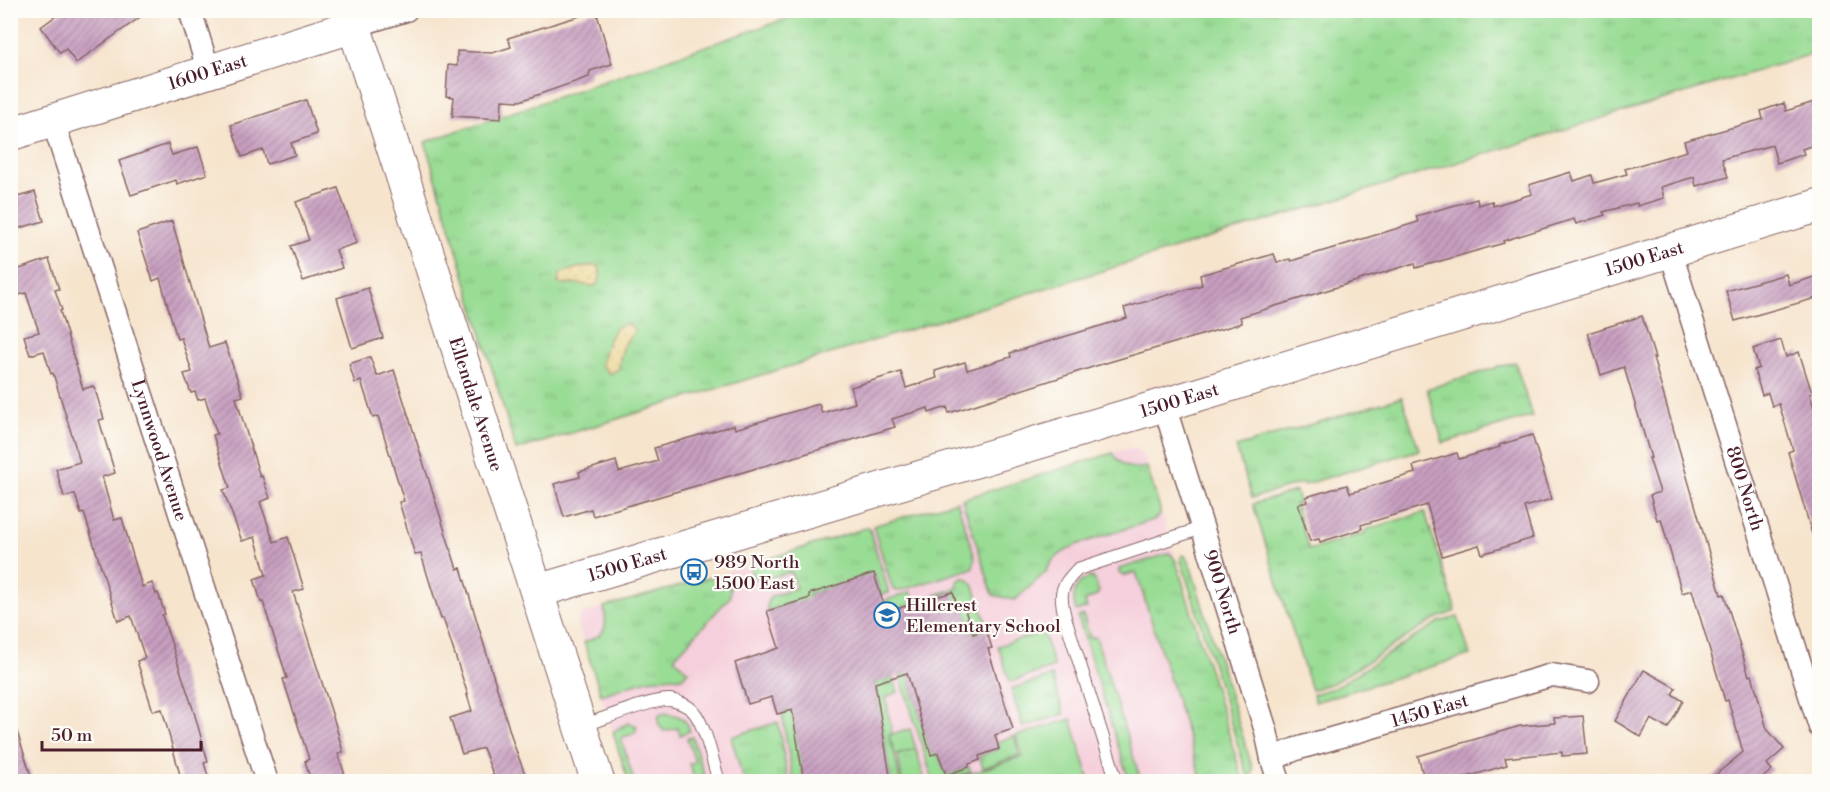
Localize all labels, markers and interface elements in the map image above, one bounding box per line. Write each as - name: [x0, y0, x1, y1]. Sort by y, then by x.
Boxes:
- street label: 1600 East: [165, 49, 251, 96]
- street label: 1500 East: [1602, 236, 1687, 282]
- street label: Ellendale Avenue: [443, 334, 508, 474]
- street label: Lynnwood Avenue: [125, 377, 193, 524]
- street label: 1500 East: [1137, 378, 1222, 424]
- street label: 800 North: [1720, 443, 1769, 534]
- street label: 1500 East: [585, 542, 670, 588]
- street label: 900 North: [1198, 547, 1246, 638]
- place label: 989 North 1500 East: [714, 551, 800, 595]
- bus stop icon: 989 North 1500 East: [679, 557, 709, 587]
- place label: Hillcrest Elementary School: [906, 594, 1061, 638]
- school or university icon: Hillcrest Elementary School: [872, 600, 902, 630]
- street label: 1450 East: [1388, 689, 1472, 733]
- scale bar: [42, 714, 201, 752]
- text: 50 m: [51, 724, 93, 747]

